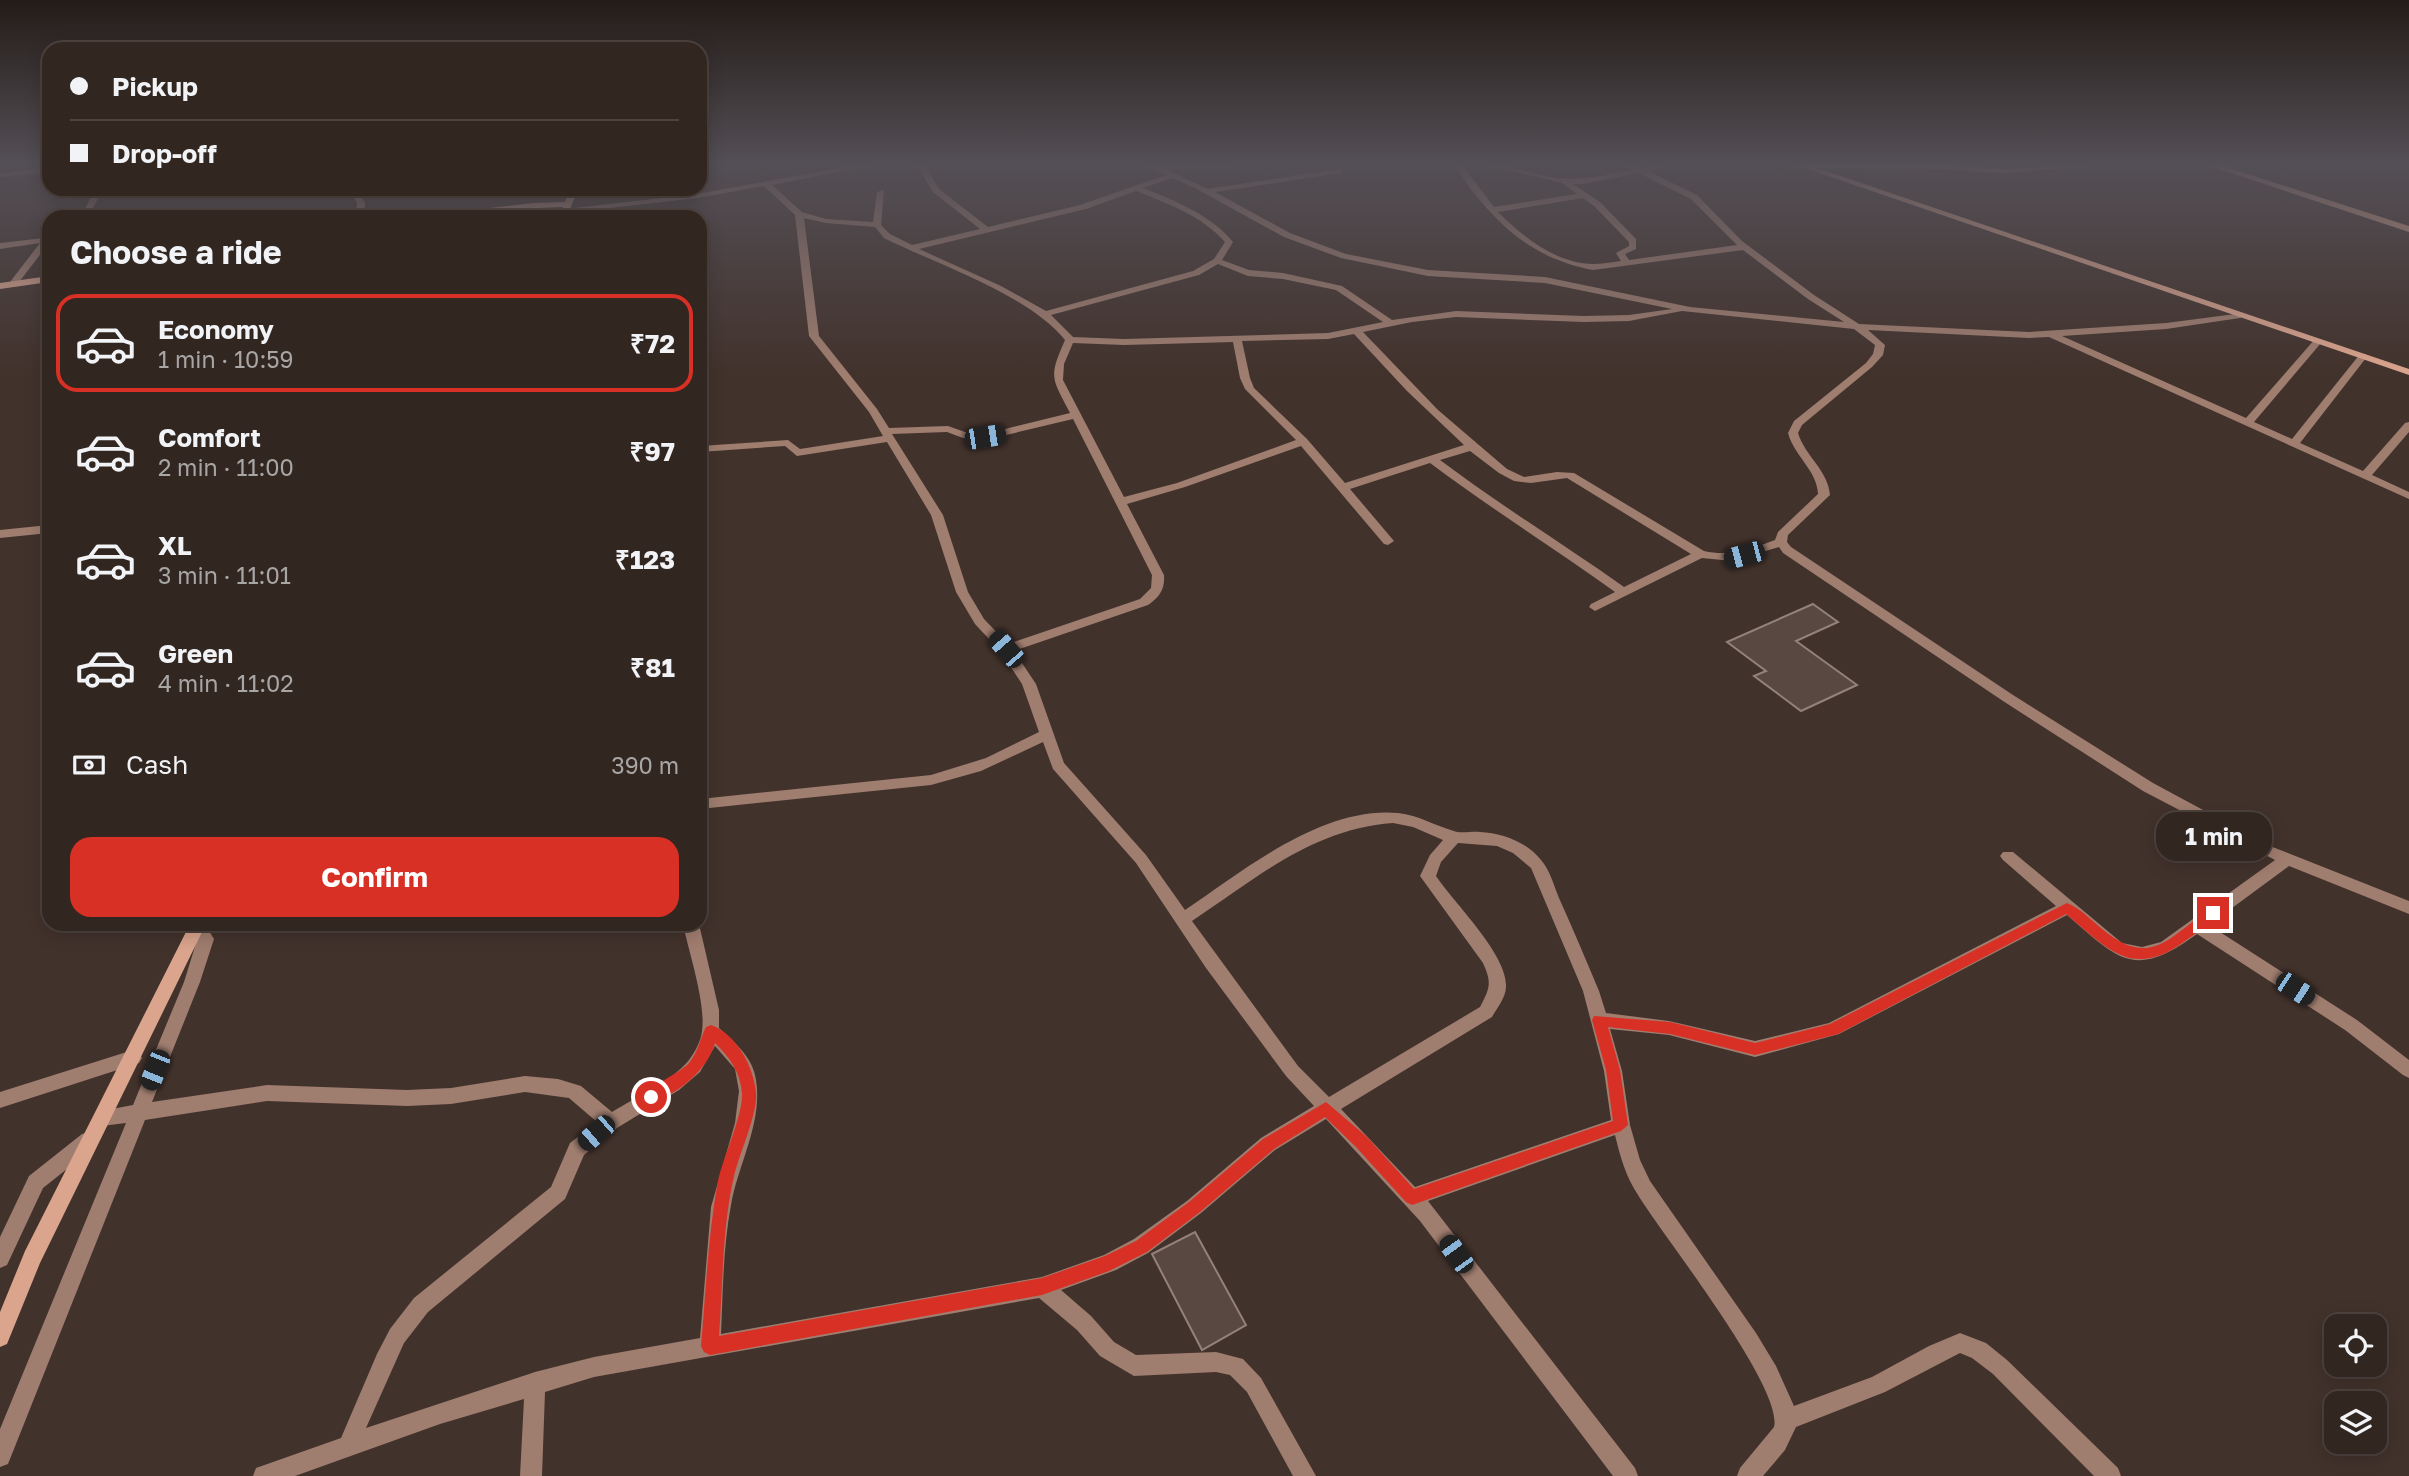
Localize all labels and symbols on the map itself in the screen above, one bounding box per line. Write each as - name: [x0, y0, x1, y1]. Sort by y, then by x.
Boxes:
- car: [963, 423, 1008, 451]
- car: [1721, 539, 1768, 571]
- car: [985, 626, 1028, 672]
- callout: 1 min: [2155, 811, 2271, 860]
- route end: [2197, 897, 2229, 929]
- car: [2272, 969, 2319, 1009]
- car: [138, 1047, 173, 1093]
- route start: [635, 1081, 667, 1113]
- car: [574, 1111, 619, 1155]
- car: [1436, 1231, 1477, 1277]

